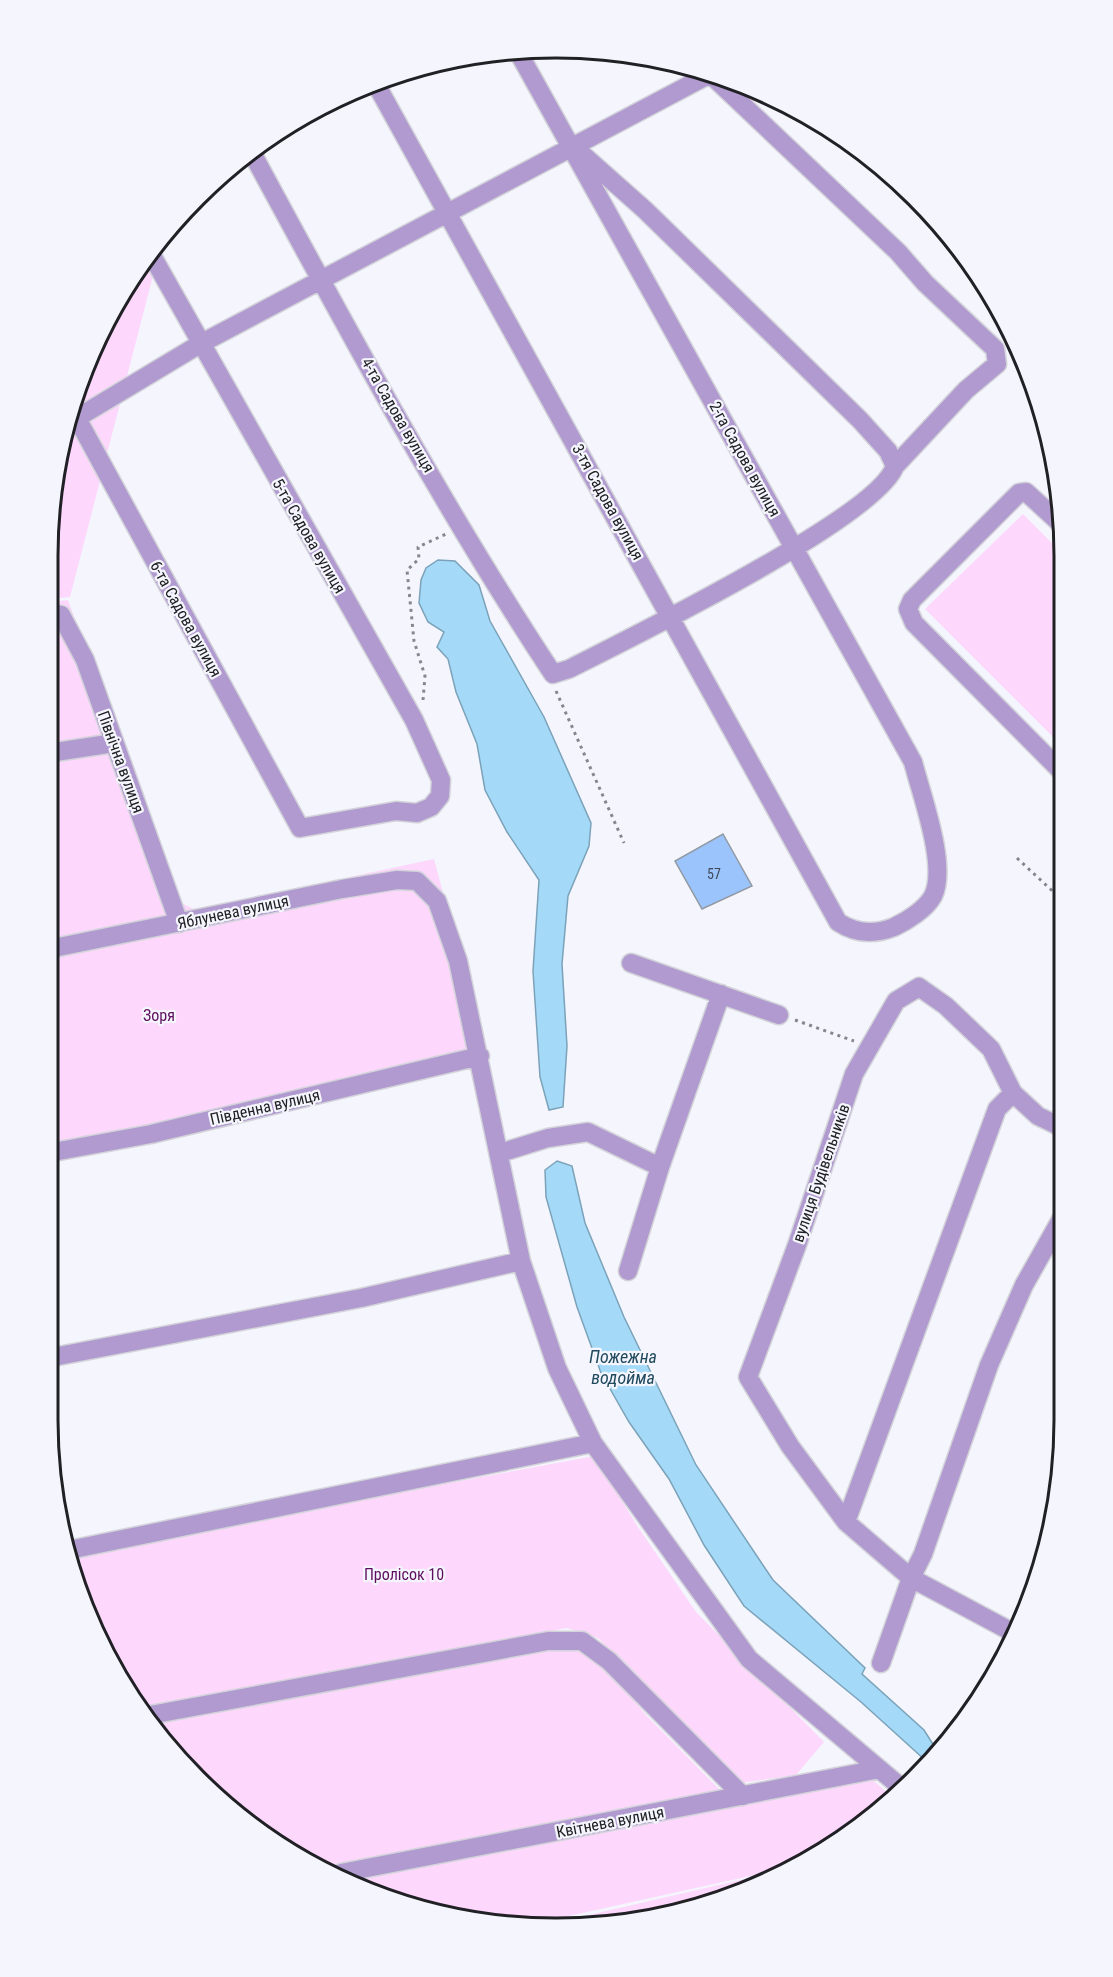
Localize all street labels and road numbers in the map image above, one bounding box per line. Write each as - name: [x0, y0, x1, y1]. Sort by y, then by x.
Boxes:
- street label: 4-та Садова вулиця: [357, 354, 439, 476]
- street label: 2-га Садова вулиця: [705, 398, 785, 520]
- street label: 3-тя Садова вулиця: [568, 441, 648, 563]
- street label: 5-та Садова вулиця: [268, 475, 350, 597]
- street label: 6-та Садова вулиця: [146, 558, 226, 680]
- street label: Північна вулиця: [94, 708, 148, 816]
- street label: Яблунева вулиця: [176, 891, 290, 933]
- street label: Південна вулиця: [208, 1085, 322, 1129]
- street label: вулиця Будівельників: [788, 1101, 854, 1245]
- street label: Квітнева вулиця: [555, 1802, 665, 1842]

